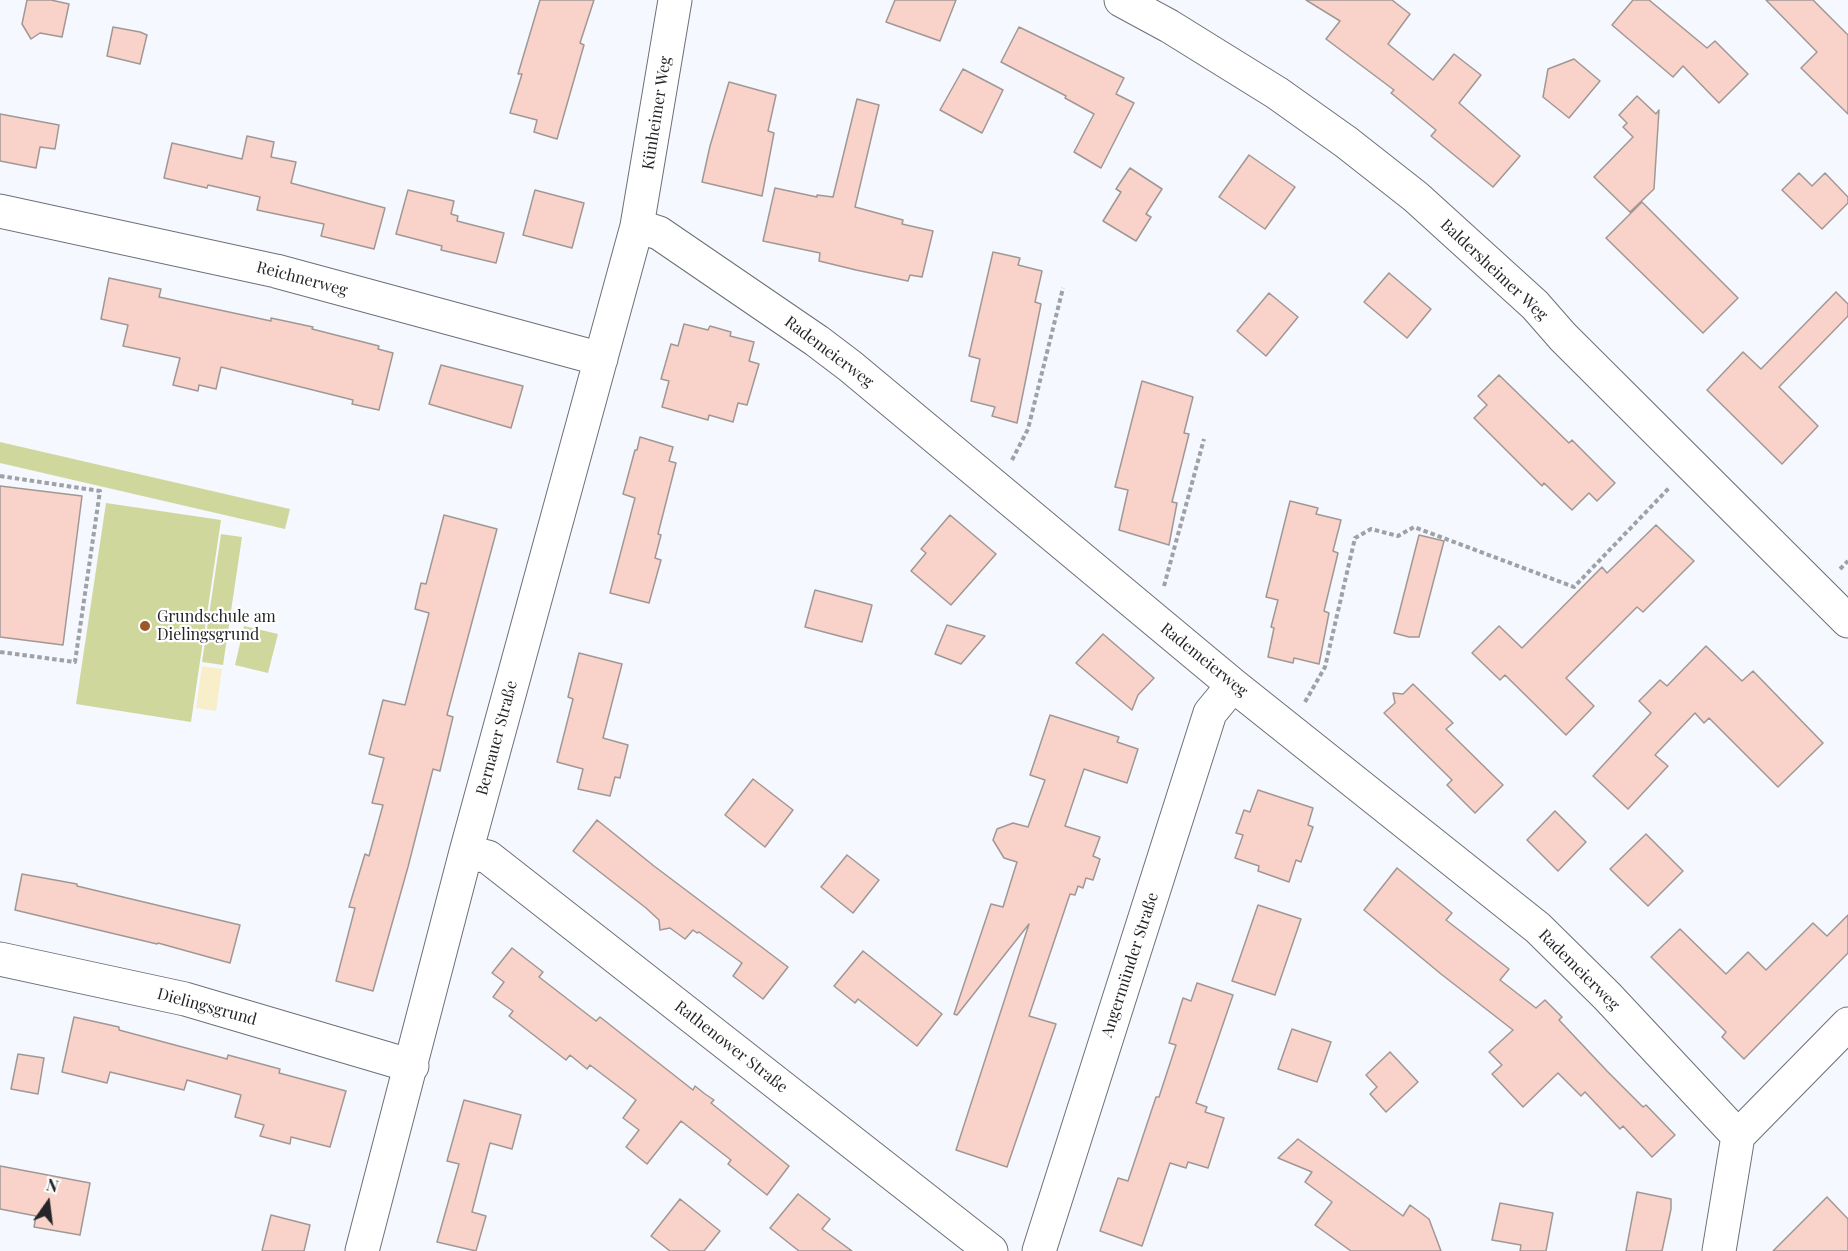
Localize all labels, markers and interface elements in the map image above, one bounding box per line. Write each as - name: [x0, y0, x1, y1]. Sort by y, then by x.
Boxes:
- street label: Künheimer Weg: [639, 55, 675, 171]
- street label: Baldersheimer Weg: [1436, 215, 1552, 325]
- street label: Reichnerweg: [254, 258, 350, 300]
- street label: Rademeierweg: [781, 312, 877, 392]
- place label: Grundschule am Dielingsgrund: [157, 607, 276, 645]
- marker: Grundschule am Dielingsgrund: [138, 619, 152, 633]
- street label: Rademeierweg: [1157, 619, 1251, 701]
- street label: Bernauer Straße: [472, 679, 522, 797]
- street label: Angermünder Straße: [1097, 890, 1163, 1040]
- street label: Rademeierweg: [1535, 926, 1623, 1014]
- street label: Dielingsgrund: [155, 984, 259, 1030]
- street label: Rathenower Straße: [671, 997, 791, 1097]
- north arrow: [18, 1173, 78, 1233]
- text: N: [44, 1173, 61, 1197]

